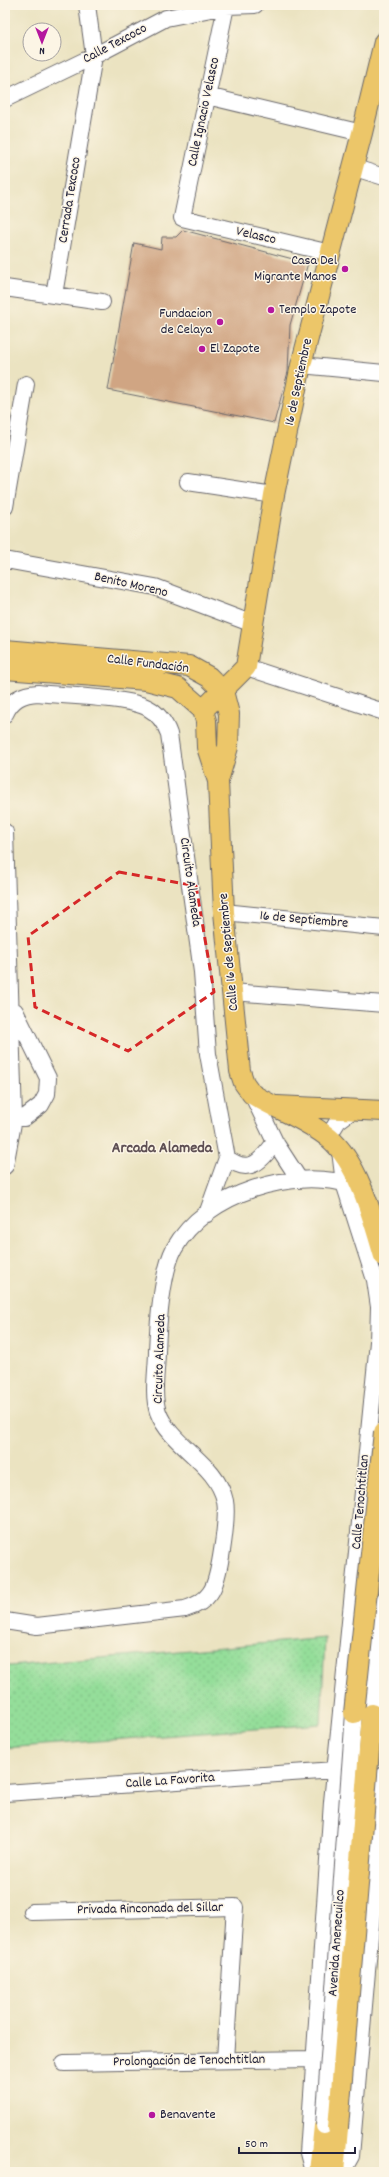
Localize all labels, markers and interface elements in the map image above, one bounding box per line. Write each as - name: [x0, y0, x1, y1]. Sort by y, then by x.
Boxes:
- street label: Calle Texcoco: [79, 19, 151, 69]
- north arrow: [22, 22, 62, 62]
- text: N: [39, 42, 45, 58]
- street label: Calle Ignacio Velasco: [183, 56, 225, 168]
- street label: Cerrada Texcoco: [53, 155, 87, 245]
- street label: Velasco: [234, 222, 278, 250]
- place label: Casa Del Migrante Manos: [254, 251, 338, 287]
- marker: Casa Del Migrante Manos: [340, 264, 350, 274]
- place label: Templo Zapote: [279, 300, 356, 320]
- place label: Fundacion de Celaya: [159, 304, 212, 340]
- marker: Templo Zapote: [266, 305, 276, 315]
- marker: Fundacion de Celaya: [215, 317, 225, 327]
- street label: 16 de Septiembre: [280, 337, 318, 427]
- place label: El Zapote: [210, 339, 260, 359]
- marker: El Zapote: [197, 344, 207, 354]
- street label: Benito Moreno: [92, 567, 170, 603]
- street label: Calle Fundación: [106, 649, 190, 679]
- street label: Circuito Alameda: [174, 836, 206, 928]
- street label: Calle 16 de Septiembre: [214, 892, 244, 1012]
- street label: 16 de Septiembre: [259, 906, 349, 934]
- district label: Arcada Alameda: [112, 1137, 214, 1160]
- street label: Circuito Alameda: [148, 1313, 172, 1404]
- street label: Calle Tenochtitlan: [347, 1454, 375, 1550]
- street label: Calle La Favorita: [125, 1768, 216, 1794]
- street label: Avenida Anenecuilco: [323, 1889, 351, 1997]
- street label: Privada Rinconada del Sillar: [77, 1898, 224, 1920]
- street label: Prolongación de Tenochtitlan: [113, 2050, 265, 2072]
- place label: Benavente: [160, 2105, 216, 2125]
- marker: Benavente: [147, 2110, 157, 2120]
- scale bar: [239, 2129, 355, 2155]
- text: 50 m: [245, 2136, 268, 2153]

